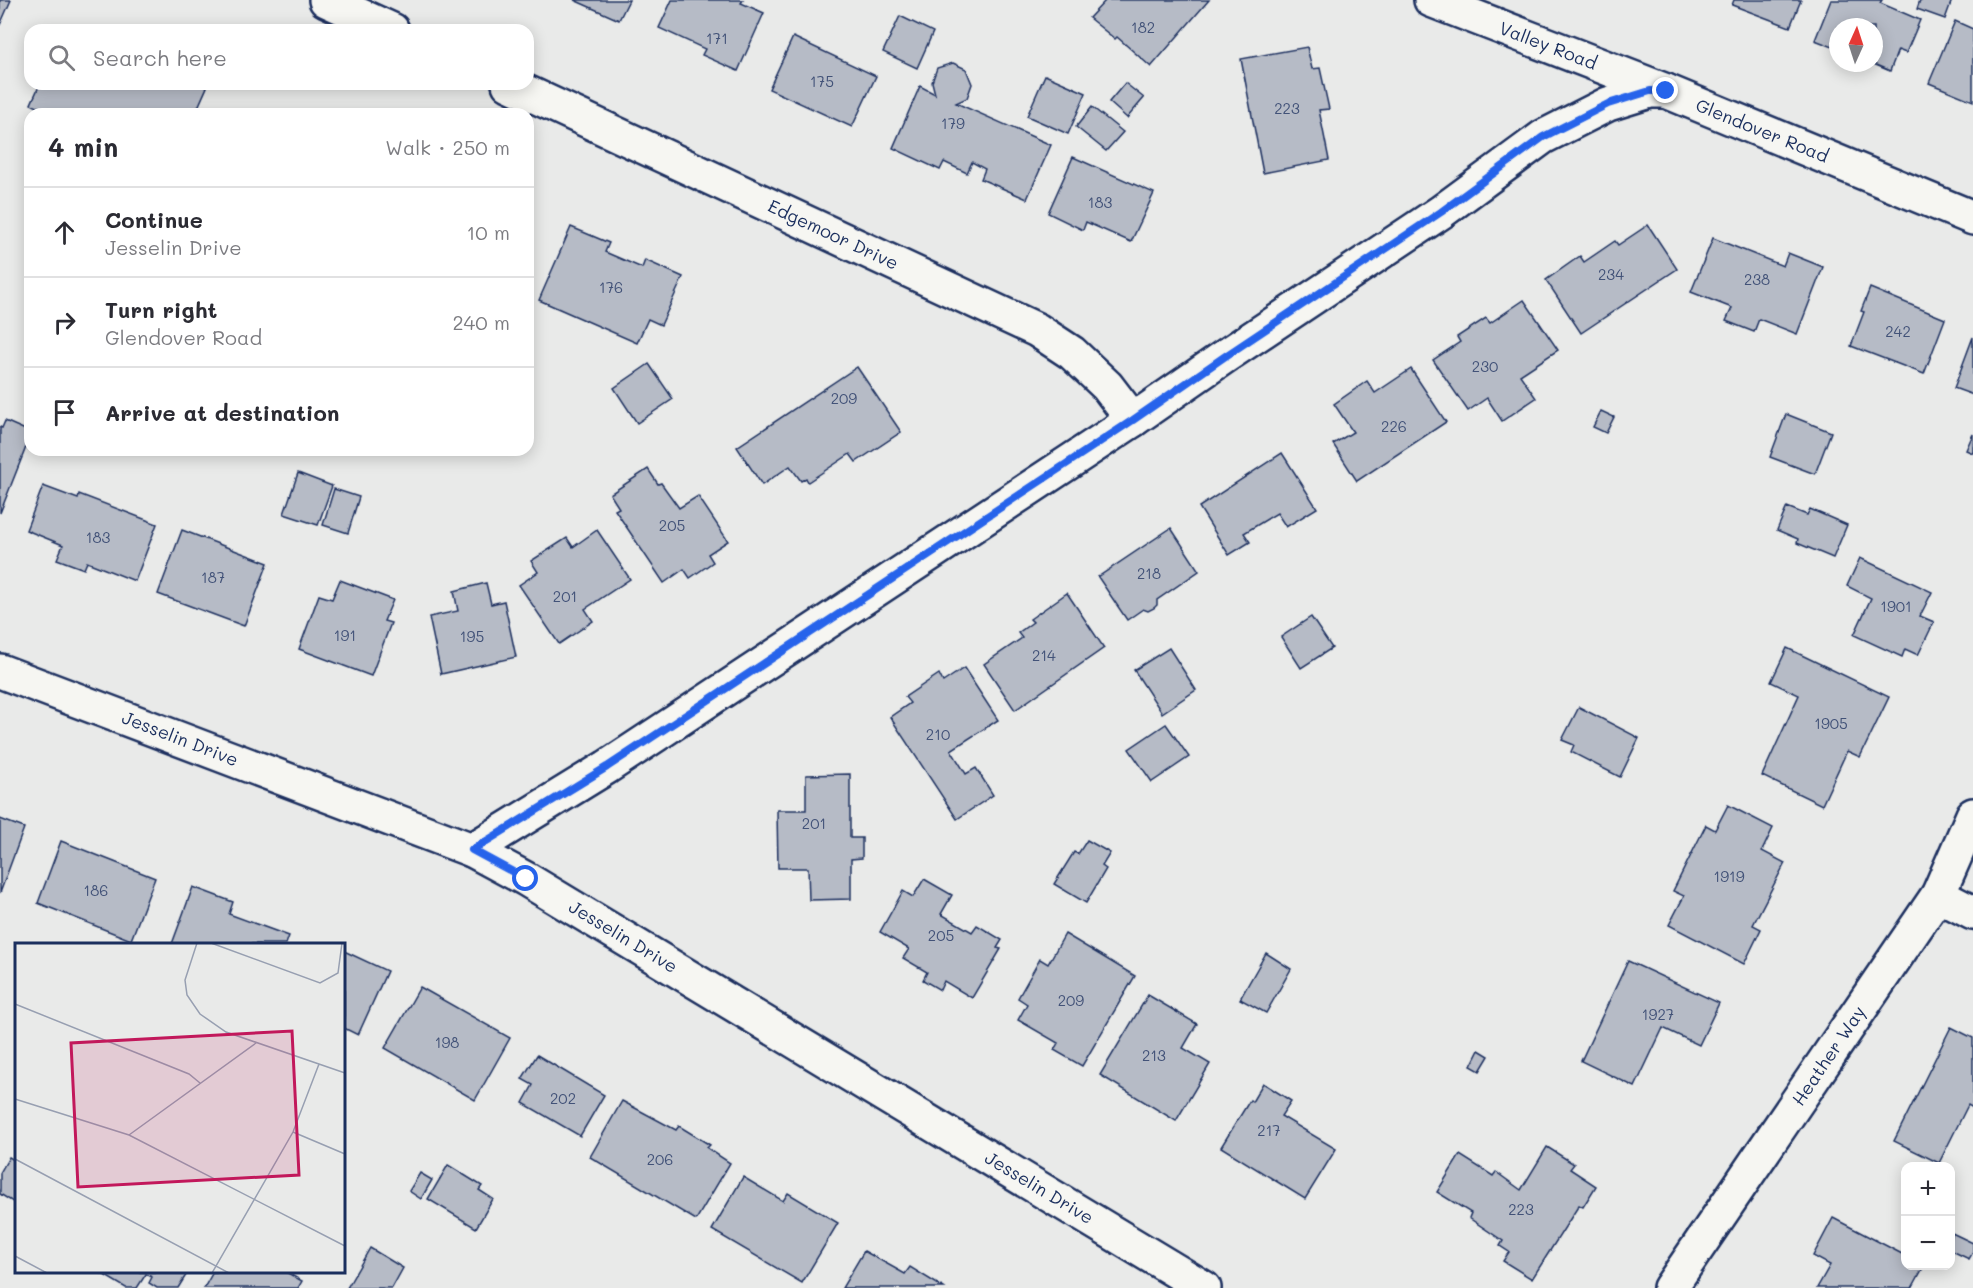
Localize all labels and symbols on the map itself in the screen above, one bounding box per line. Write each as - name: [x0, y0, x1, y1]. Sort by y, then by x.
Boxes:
- street label: Valley Road: [1496, 15, 1601, 75]
- house number: 182: [1131, 17, 1155, 37]
- north arrow: [1829, 18, 1883, 72]
- house number: 171: [706, 28, 728, 48]
- house number: 175: [810, 71, 834, 91]
- route end: [1652, 77, 1678, 103]
- street label: Glendover Road: [1692, 92, 1832, 168]
- house number: 223: [1274, 98, 1300, 118]
- house number: 179: [941, 113, 965, 133]
- house number: 183: [1088, 192, 1112, 212]
- street label: Edgemoor Drive: [764, 193, 903, 275]
- house number: 234: [1598, 264, 1624, 284]
- house number: 238: [1744, 269, 1770, 289]
- house number: 176: [599, 277, 623, 297]
- house number: 242: [1885, 321, 1911, 341]
- house number: 230: [1472, 356, 1498, 376]
- house number: 209: [831, 388, 857, 408]
- house number: 226: [1381, 416, 1407, 436]
- house number: 205: [659, 515, 685, 535]
- house number: 183: [86, 527, 110, 547]
- house number: 218: [1137, 563, 1161, 583]
- house number: 187: [201, 567, 225, 587]
- house number: 201: [553, 586, 577, 606]
- house number: 1901: [1880, 596, 1912, 616]
- house number: 191: [334, 625, 356, 645]
- house number: 195: [460, 626, 484, 646]
- house number: 214: [1032, 645, 1056, 665]
- street label: Jesselin Drive: [119, 705, 242, 771]
- house number: 1905: [1814, 713, 1848, 733]
- house number: 210: [926, 724, 950, 744]
- house number: 201: [802, 813, 826, 833]
- route start: [512, 865, 538, 891]
- house number: 1919: [1713, 866, 1745, 886]
- house number: 186: [84, 880, 108, 900]
- street label: Jesselin Drive: [565, 894, 682, 978]
- house number: 205: [928, 925, 954, 945]
- inset map: [15, 943, 345, 1273]
- house number: 209: [1058, 990, 1084, 1010]
- street label: Heather Way: [1786, 1001, 1870, 1110]
- house number: 1927: [1642, 1004, 1674, 1024]
- house number: 198: [435, 1032, 459, 1052]
- house number: 213: [1142, 1045, 1166, 1065]
- house number: 202: [550, 1088, 576, 1108]
- house number: 217: [1257, 1120, 1281, 1140]
- street label: Jesselin Drive: [981, 1145, 1098, 1229]
- house number: 206: [647, 1149, 673, 1169]
- house number: 223: [1508, 1199, 1534, 1219]

